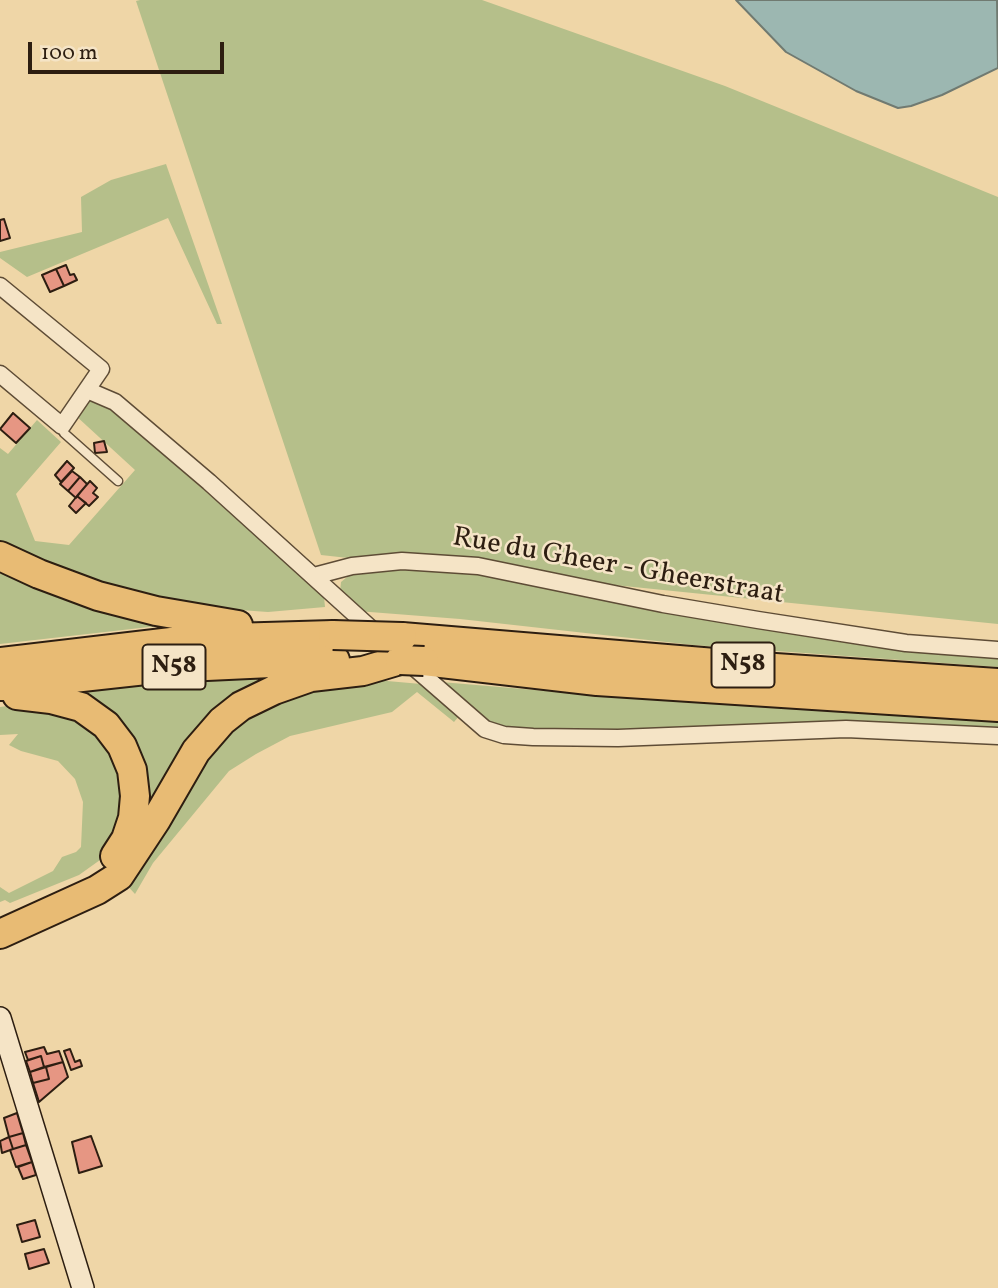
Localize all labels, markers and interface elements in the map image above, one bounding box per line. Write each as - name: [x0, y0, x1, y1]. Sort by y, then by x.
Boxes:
- scale bar: [32, 28, 228, 72]
- text: 100 m: [41, 39, 98, 68]
- street label: Rue du Gheer - Gheerstraat: [450, 522, 786, 614]
- road number: N58: [712, 642, 774, 688]
- road number: N58: [142, 645, 206, 690]

